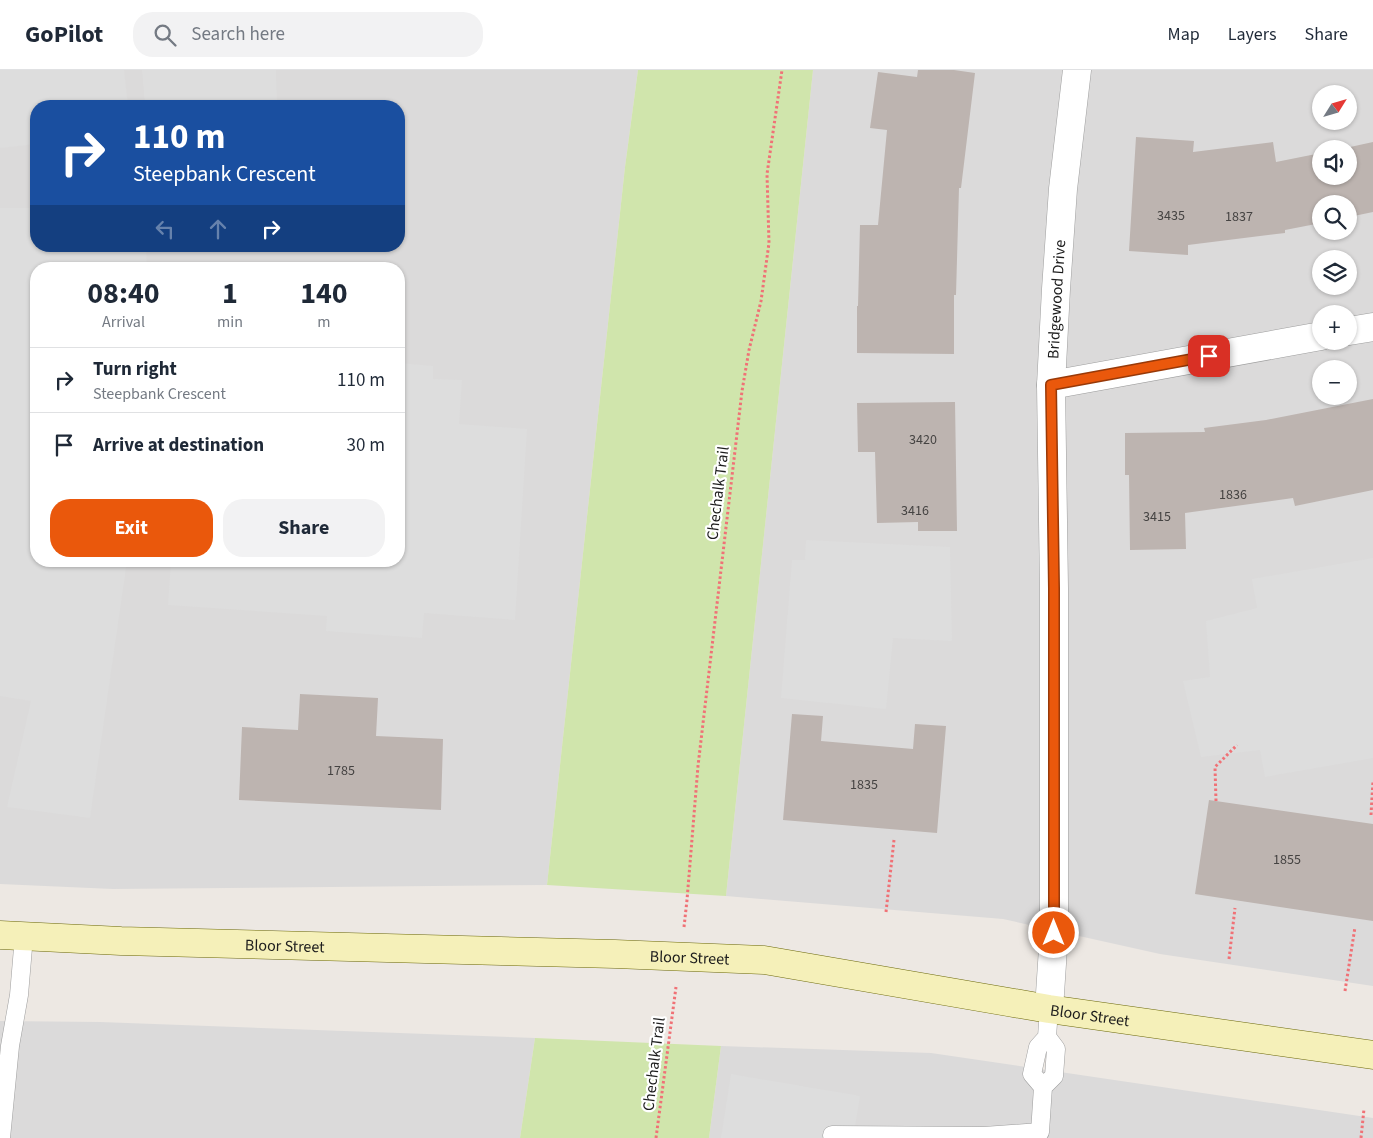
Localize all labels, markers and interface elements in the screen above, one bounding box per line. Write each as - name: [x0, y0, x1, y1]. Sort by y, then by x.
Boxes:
- search box: [133, 12, 483, 57]
- text: GoPilot: [25, 17, 103, 52]
- icon: search: [151, 21, 179, 49]
- text: Search here: [191, 21, 285, 48]
- text: Map: [1168, 22, 1200, 47]
- text: Layers: [1228, 22, 1277, 47]
- text: Share: [1305, 22, 1348, 47]
- north arrow: [1312, 85, 1358, 130]
- map controls: [1312, 85, 1357, 405]
- text: 110 m: [133, 112, 225, 162]
- icon: right: [50, 120, 115, 185]
- button: sound: [1312, 140, 1357, 185]
- text: Steepbank Crescent: [133, 158, 316, 190]
- button: search: [1312, 195, 1357, 240]
- house number: 3435: [1157, 206, 1185, 226]
- house number: 1837: [1225, 207, 1253, 227]
- icon: left: [151, 215, 179, 243]
- icon: ahead: [204, 215, 232, 243]
- icon: right: [257, 215, 285, 243]
- street label: Bridgewood Drive: [1042, 239, 1071, 360]
- button: layers: [1312, 250, 1357, 295]
- text: 08:40: [87, 272, 160, 315]
- text: 1: [222, 272, 238, 315]
- text: 140: [300, 272, 348, 315]
- button: +: [1312, 305, 1357, 350]
- text: Arrival: [102, 311, 145, 333]
- text: min: [217, 311, 243, 333]
- text: m: [317, 311, 331, 333]
- pin: [1188, 335, 1230, 377]
- icon: arrive: [1195, 342, 1223, 370]
- text: Turn right: [93, 356, 177, 383]
- button: −: [1312, 360, 1357, 405]
- icon: right: [50, 366, 78, 394]
- text: 110 m: [337, 367, 385, 394]
- text: Steepbank Crescent: [93, 383, 226, 405]
- house number: 3420: [909, 430, 937, 450]
- icon: arrive: [50, 431, 78, 459]
- text: Arrive at destination: [93, 432, 264, 459]
- text: 30 m: [347, 432, 385, 459]
- street label: Chechalk Trail: [701, 445, 735, 541]
- house number: 1836: [1219, 485, 1247, 505]
- button: Exit: [50, 499, 213, 557]
- button: Share: [223, 499, 385, 557]
- house number: 3416: [901, 501, 929, 521]
- house number: 3415: [1143, 507, 1171, 527]
- house number: 1785: [327, 761, 355, 781]
- house number: 1835: [850, 775, 878, 795]
- house number: 1855: [1273, 850, 1301, 870]
- position arrow: [1027, 906, 1079, 958]
- street label: Bloor Street: [245, 934, 326, 958]
- street label: Bloor Street: [649, 945, 730, 971]
- street label: Bloor Street: [1049, 999, 1131, 1032]
- street label: Chechalk Trail: [637, 1016, 671, 1112]

